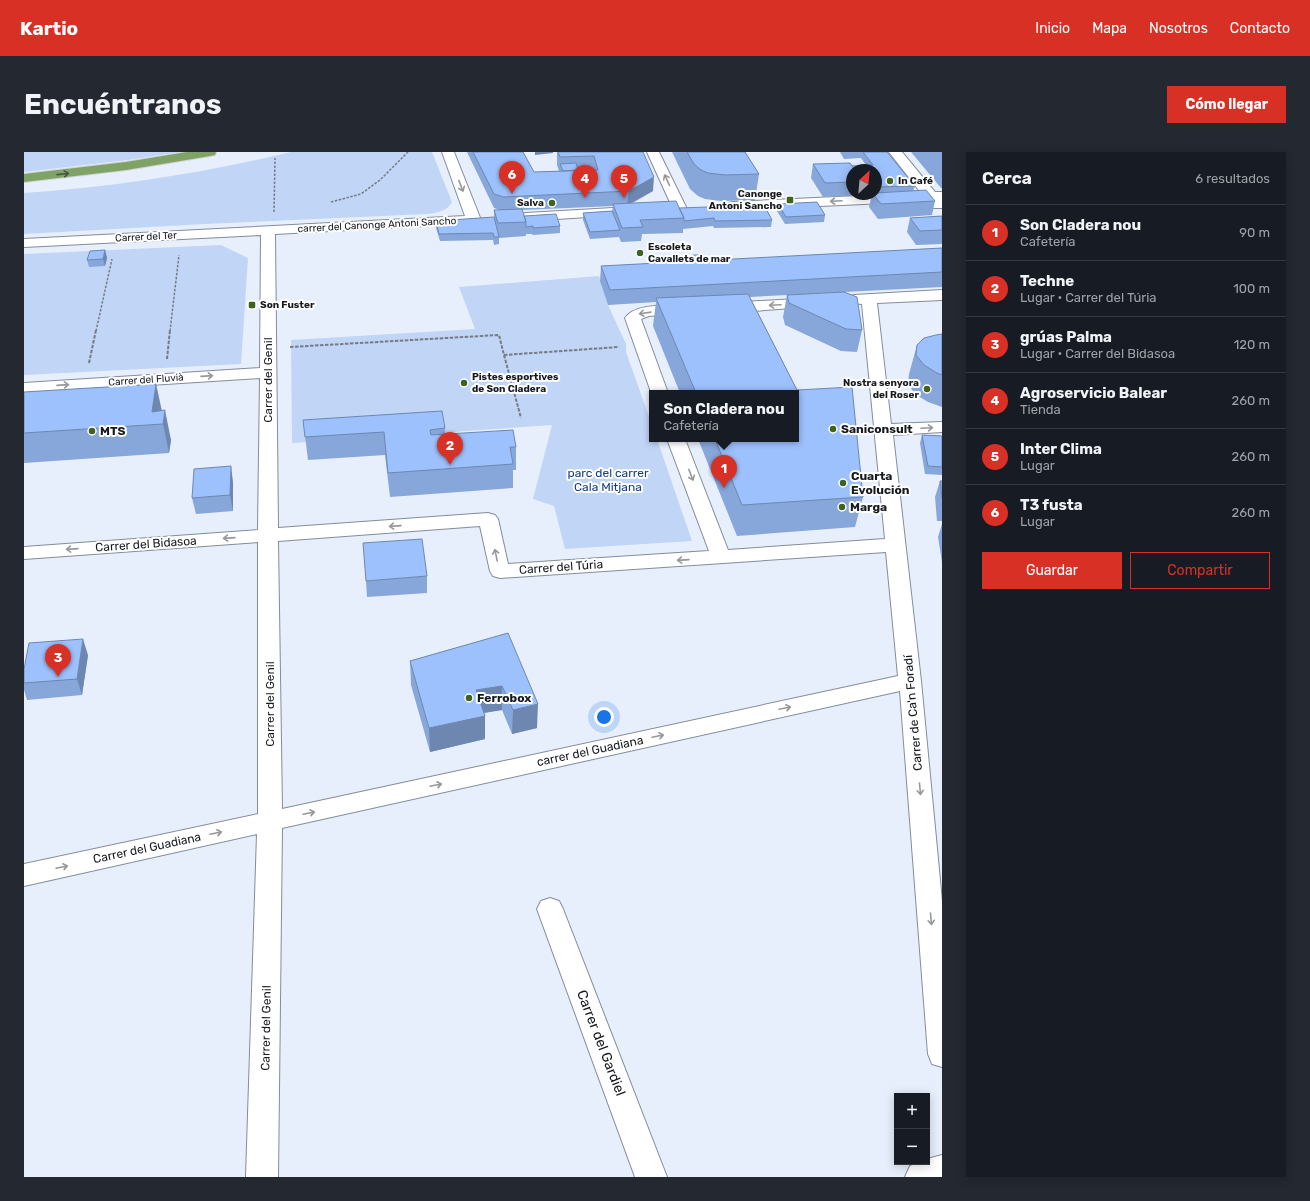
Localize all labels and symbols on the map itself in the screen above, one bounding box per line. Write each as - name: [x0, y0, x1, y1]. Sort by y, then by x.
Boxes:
- pin: 6: [499, 161, 525, 194]
- north arrow: [846, 164, 882, 200]
- pin: 4: [572, 165, 598, 198]
- pin: 5: [611, 165, 637, 198]
- one-way arrow: [56, 170, 69, 178]
- one-way arrow: [663, 175, 670, 187]
- place label: In Café: [898, 175, 933, 187]
- marker: In Café: [885, 176, 895, 186]
- one-way arrow: [457, 179, 465, 191]
- place label: Canonge Antoni Sancho: [709, 188, 782, 212]
- marker: Canonge Antoni Sancho: [785, 195, 795, 205]
- place label: Salva: [517, 197, 544, 209]
- marker: Salva: [547, 198, 557, 208]
- one-way arrow: [830, 198, 843, 205]
- street label: carrer del Canonge Antoni Sancho: [297, 215, 457, 235]
- street label: Carrer del Ter: [115, 229, 177, 245]
- place label: Escoleta Cavallets de mar: [648, 241, 731, 265]
- marker: Escoleta Cavallets de mar: [635, 248, 645, 258]
- place label: Son Fuster: [260, 299, 315, 311]
- marker: Son Fuster: [247, 300, 257, 310]
- one-way arrow: [769, 301, 782, 308]
- one-way arrow: [639, 309, 652, 317]
- street label: Carrer del Genil: [261, 337, 275, 423]
- street label: Carrer del Fluvià: [108, 371, 184, 389]
- place label: Pistes esportives de Son Cladera: [472, 371, 559, 395]
- one-way arrow: [200, 372, 213, 379]
- place label: Nostra senyora del Roser: [843, 377, 919, 401]
- marker: Pistes esportives de Son Cladera: [459, 378, 469, 388]
- one-way arrow: [56, 381, 69, 389]
- marker: Nostra senyora del Roser: [922, 384, 932, 394]
- place label: Saniconsult: [841, 422, 913, 436]
- place label: MTS: [100, 424, 125, 438]
- marker: Saniconsult: [828, 424, 838, 434]
- one-way arrow: [920, 424, 933, 431]
- marker: MTS: [87, 426, 97, 436]
- pin: 2: [437, 432, 463, 465]
- pin: 1: [711, 455, 737, 488]
- park label: parc del carrer Cala Mitjana: [567, 466, 649, 494]
- one-way arrow: [687, 469, 695, 481]
- place label: Cuarta Evolución: [851, 469, 910, 497]
- marker: Cuarta Evolución: [838, 478, 848, 488]
- place label: Marga: [850, 500, 887, 514]
- marker: Marga: [837, 502, 847, 512]
- one-way arrow: [389, 522, 402, 529]
- street label: Carrer del Bidasoa: [95, 533, 197, 555]
- one-way arrow: [223, 534, 236, 541]
- one-way arrow: [66, 546, 79, 553]
- one-way arrow: [492, 549, 500, 562]
- one-way arrow: [677, 556, 690, 563]
- street label: Carrer del Túria: [518, 557, 604, 577]
- pin: 3: [45, 644, 71, 677]
- street label: Carrer de Ca'n Foradí: [901, 653, 925, 772]
- street label: Carrer del Genil: [263, 661, 277, 747]
- place label: Ferrobox: [477, 691, 531, 705]
- marker: Ferrobox: [464, 693, 474, 703]
- one-way arrow: [778, 704, 791, 712]
- your location: [594, 707, 614, 727]
- one-way arrow: [651, 732, 664, 740]
- street label: carrer del Guadiana: [535, 733, 645, 769]
- one-way arrow: [429, 780, 442, 788]
- one-way arrow: [916, 783, 923, 796]
- one-way arrow: [302, 808, 315, 816]
- one-way arrow: [210, 828, 223, 836]
- street label: Carrer del Guadiana: [92, 830, 202, 866]
- one-way arrow: [55, 862, 68, 870]
- one-way arrow: [927, 912, 934, 925]
- street label: Carrer del Genil: [258, 985, 274, 1071]
- street label: Carrer del Gardiel: [573, 988, 629, 1098]

